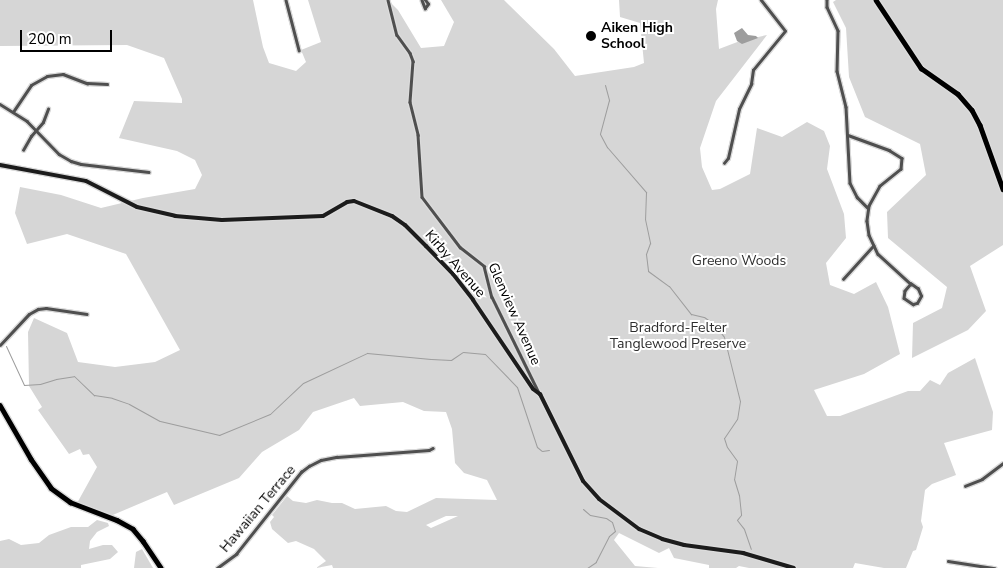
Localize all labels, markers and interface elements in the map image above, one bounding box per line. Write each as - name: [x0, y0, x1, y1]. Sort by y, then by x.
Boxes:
- scale bar: [22, 20, 115, 52]
- place label: Aiken High School: [601, 20, 673, 52]
- text: 200 m: [28, 29, 72, 49]
- marker: Aiken High School: [585, 30, 597, 42]
- street label: Kirby Avenue: [421, 227, 489, 301]
- park label: Greeno Woods: [692, 253, 786, 269]
- street label: Glenview Avenue: [484, 260, 544, 368]
- park label: Bradford-Felter Tanglewood Preserve: [610, 320, 746, 352]
- street label: Hawaiian Terrace: [217, 462, 299, 556]

